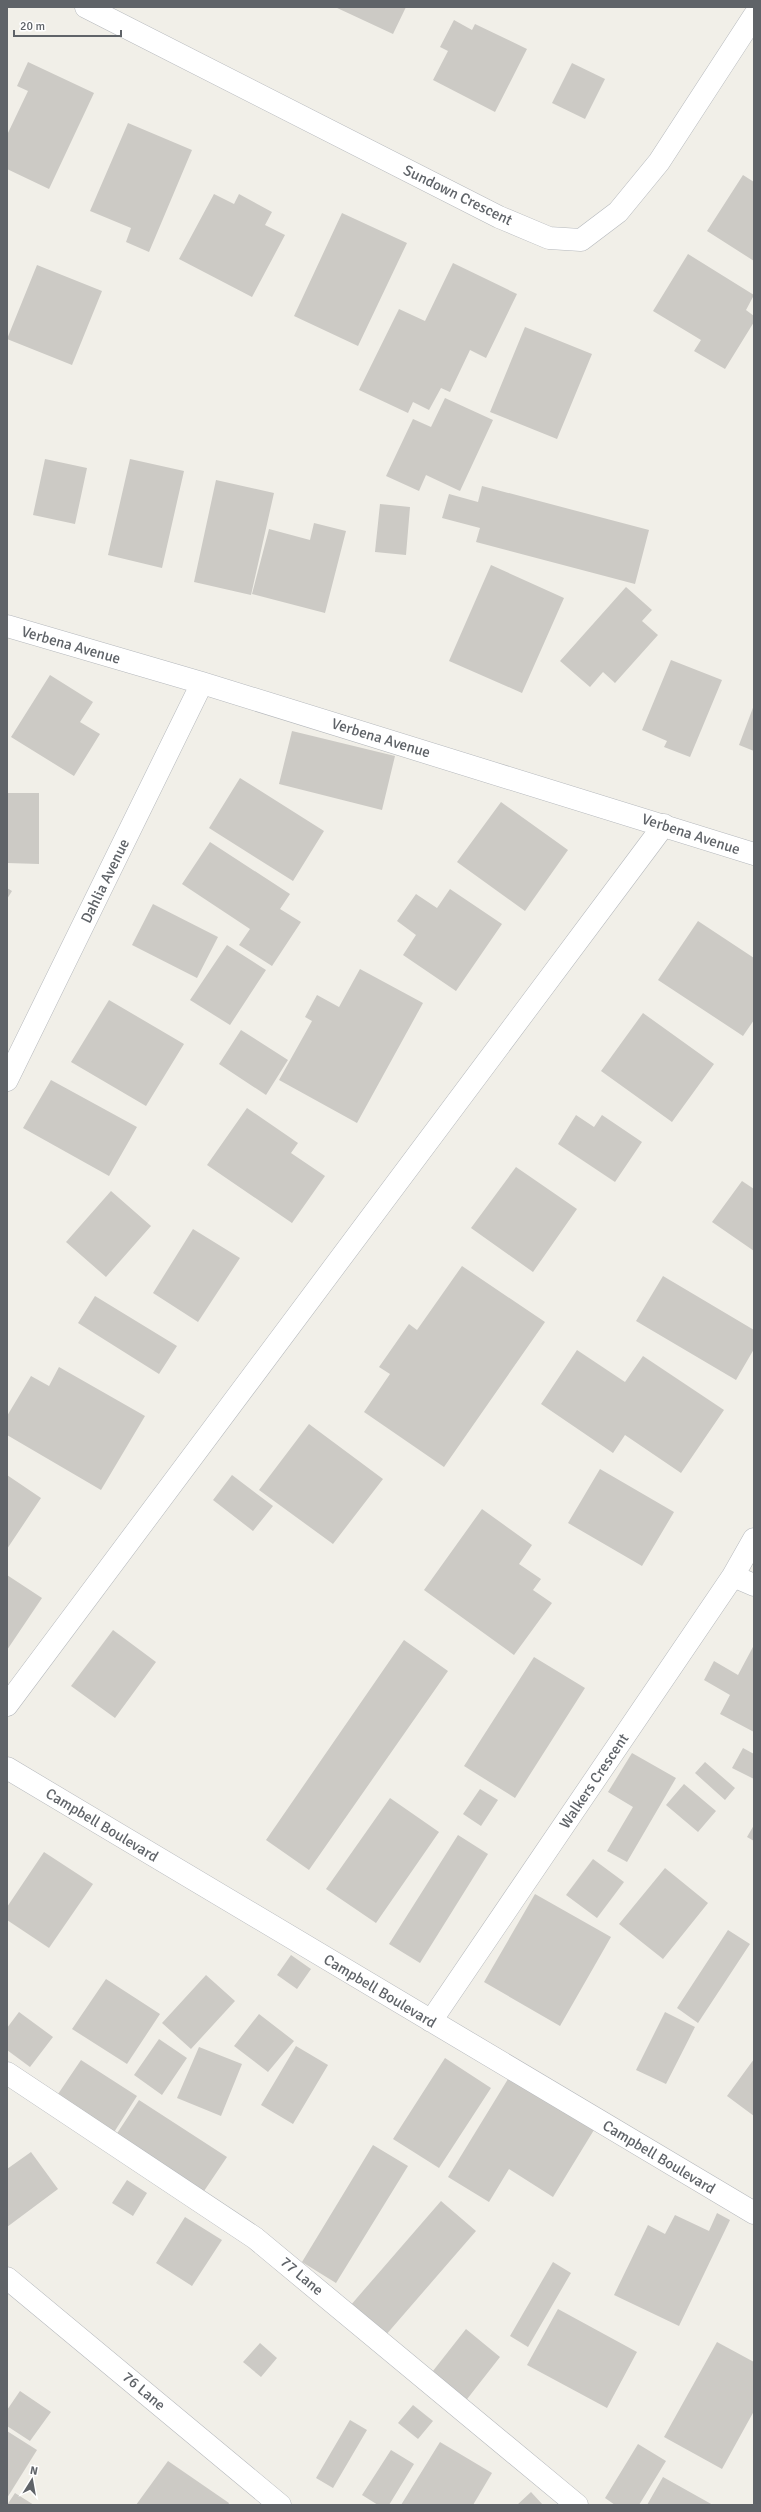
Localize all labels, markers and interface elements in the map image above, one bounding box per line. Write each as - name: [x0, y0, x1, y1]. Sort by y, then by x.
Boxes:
- scale bar: [14, 12, 121, 38]
- text: 20 m: [20, 19, 45, 34]
- street label: Sundown Crescent: [401, 161, 515, 229]
- street label: Verbena Avenue: [19, 622, 123, 668]
- street label: Verbena Avenue: [329, 714, 433, 762]
- street label: Verbena Avenue: [640, 810, 742, 858]
- street label: Dahlia Avenue: [77, 836, 133, 926]
- street label: Walkers Crescent: [556, 1730, 632, 1832]
- street label: Campbell Boulevard: [42, 1784, 162, 1866]
- street label: Campbell Boulevard: [320, 1950, 440, 2032]
- street label: Campbell Boulevard: [599, 2116, 719, 2198]
- street label: 77 Lane: [277, 2253, 327, 2299]
- street label: 76 Lane: [119, 2368, 169, 2414]
- north arrow: [12, 2460, 52, 2500]
- text: N: [29, 2464, 39, 2478]

